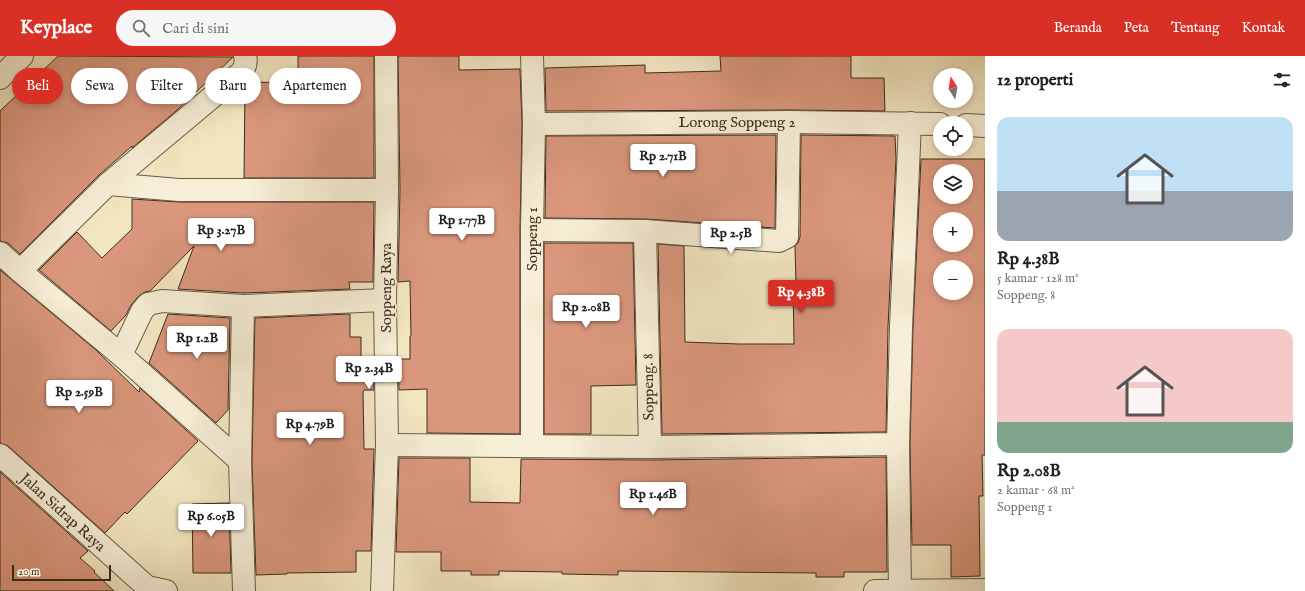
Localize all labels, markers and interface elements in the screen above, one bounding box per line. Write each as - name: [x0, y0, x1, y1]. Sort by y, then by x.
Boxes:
- search box: [116, 10, 396, 46]
- text: Keyplace: [20, 16, 92, 40]
- icon: search: [130, 17, 152, 39]
- text: Cari di sini: [162, 19, 229, 38]
- text: Beranda: [1054, 19, 1102, 37]
- text: Peta: [1124, 19, 1149, 37]
- text: Tentang: [1171, 19, 1220, 37]
- text: Kontak: [1242, 19, 1285, 37]
- chip: Beli: [12, 68, 63, 104]
- chip: Sewa: [71, 68, 128, 104]
- chip: Filter: [136, 68, 197, 104]
- chip: Baru: [205, 68, 261, 104]
- chip: Apartemen: [269, 68, 361, 104]
- north arrow: [933, 68, 973, 108]
- map controls: [933, 68, 973, 300]
- icon: filters: [1271, 69, 1293, 91]
- text: 12 properti: [997, 70, 1073, 91]
- street label: Lorong Soppeng 2: [678, 113, 796, 132]
- button: locate: [933, 116, 973, 156]
- icon: home: [1109, 143, 1181, 215]
- pin: Rp 2.71B: [622, 144, 704, 178]
- text: Rp 2.71B: [639, 148, 687, 165]
- button: layers: [933, 164, 973, 204]
- street label: Soppeng 1: [523, 207, 542, 271]
- pin: Rp 1.77B: [421, 208, 503, 242]
- text: Rp 1.77B: [438, 212, 486, 229]
- button: +: [933, 212, 973, 252]
- pin: Rp 3.27B: [180, 218, 262, 252]
- pin: Rp 2.5B: [694, 221, 768, 255]
- text: Rp 3.27B: [197, 222, 245, 239]
- text: Rp 2.5B: [710, 225, 752, 242]
- street label: Soppeng Raya: [377, 243, 396, 333]
- text: Rp 4.38B: [997, 249, 1059, 270]
- button: −: [933, 260, 973, 300]
- text: 5 kamar · 128 m²: [997, 270, 1079, 287]
- pin: Rp 4.38B: [760, 280, 842, 314]
- text: Rp 4.38B: [777, 284, 825, 301]
- text: Soppeng. 8: [997, 287, 1055, 304]
- pin: Rp 2.08B: [545, 295, 627, 329]
- text: Rp 2.08B: [562, 299, 610, 316]
- pin: Rp 1.2B: [160, 326, 234, 360]
- text: Rp 1.2B: [176, 330, 218, 347]
- street label: Soppeng. 8: [638, 353, 659, 421]
- icon: home: [1109, 355, 1181, 427]
- pin: Rp 2.34B: [328, 356, 410, 390]
- text: Rp 2.34B: [345, 360, 393, 377]
- pin: Rp 2.59B: [38, 380, 120, 414]
- text: Rp 2.59B: [55, 384, 103, 401]
- pin: Rp 4.79B: [269, 412, 351, 446]
- text: Rp 4.79B: [286, 416, 334, 433]
- text: Rp 2.08B: [997, 461, 1061, 482]
- street label: Jalan Sidrap Raya: [15, 468, 110, 556]
- pin: Rp 1.46B: [612, 482, 694, 516]
- text: 2 kamar · 68 m²: [997, 482, 1075, 499]
- text: Rp 1.46B: [629, 486, 677, 503]
- text: Soppeng 1: [997, 499, 1052, 516]
- pin: Rp 6.05B: [170, 504, 252, 538]
- text: Rp 6.05B: [187, 508, 235, 525]
- scale bar: [12, 563, 111, 582]
- text: 20 m: [18, 565, 39, 579]

